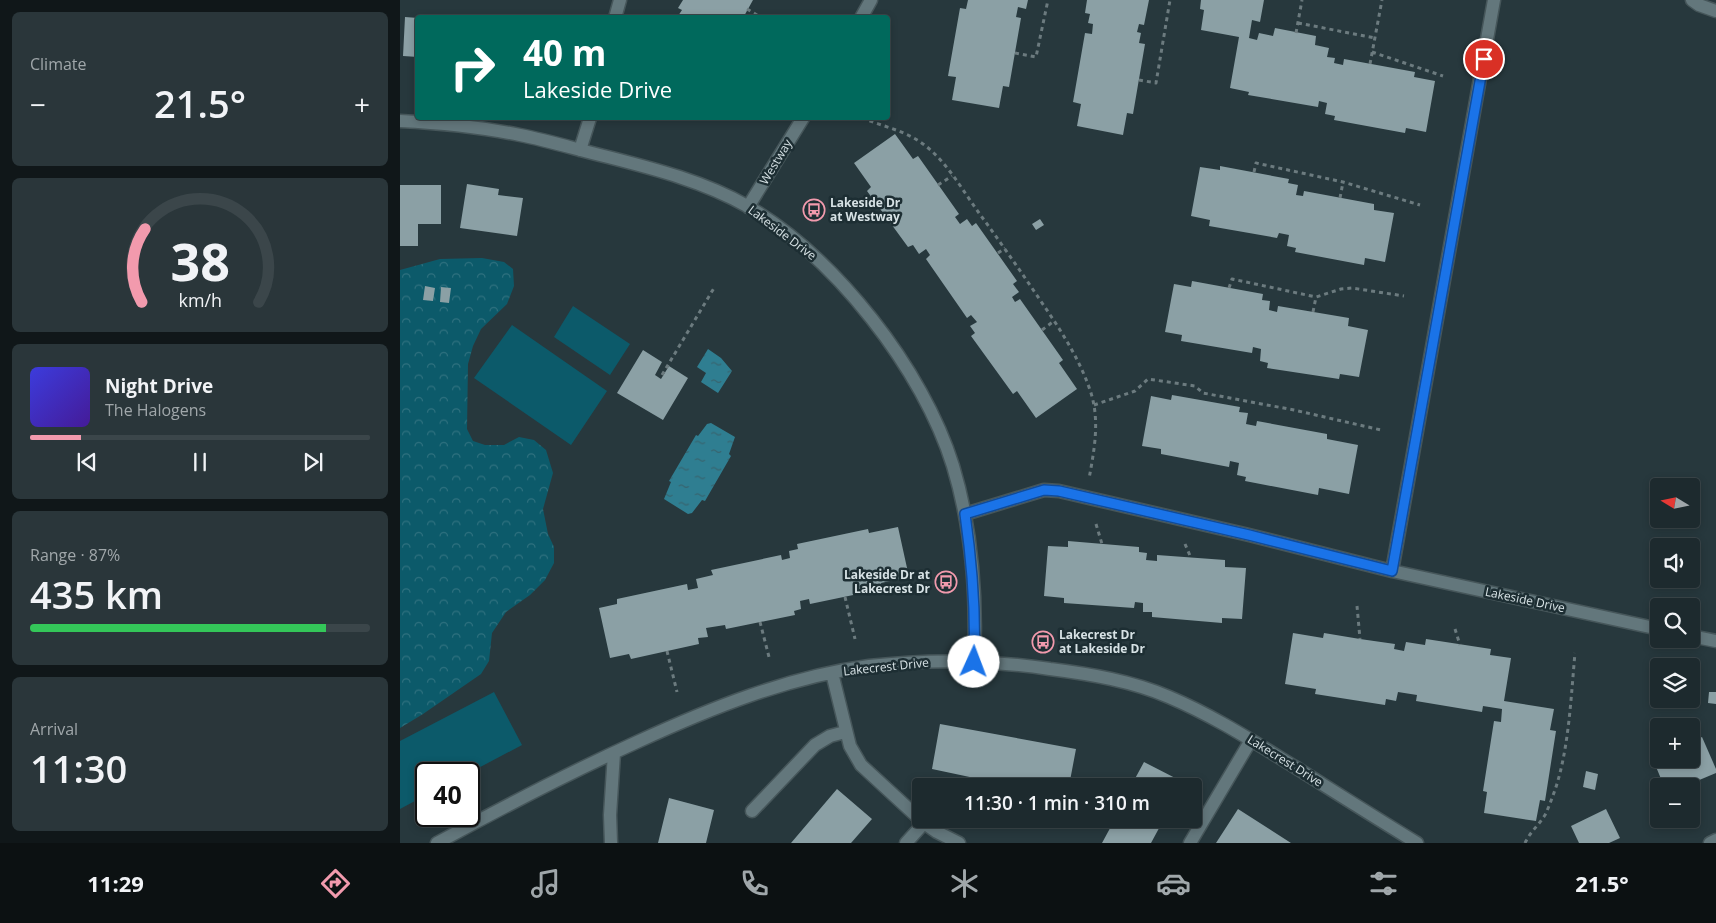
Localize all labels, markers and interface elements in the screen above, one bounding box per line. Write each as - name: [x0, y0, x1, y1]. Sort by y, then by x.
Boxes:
- text: 40 m: [523, 29, 606, 76]
- icon: right: [440, 35, 505, 100]
- pin: [1463, 38, 1505, 80]
- icon: arrive: [1470, 45, 1498, 73]
- text: Climate: [30, 53, 87, 75]
- text: Lakeside Drive: [523, 74, 672, 104]
- text: 21.5°: [154, 77, 246, 129]
- text: −: [30, 85, 46, 123]
- text: +: [354, 85, 370, 123]
- street label: Westway: [755, 135, 796, 187]
- place label: Lakeside Dr at Westway: [830, 194, 901, 225]
- bus stop icon: Lakeside Dr at Westway: [802, 198, 826, 222]
- street label: Lakeside Drive: [745, 201, 820, 264]
- text: 38: [170, 225, 230, 296]
- text: km/h: [178, 288, 222, 312]
- text: Night Drive: [105, 373, 213, 399]
- text: The Halogens: [105, 399, 206, 421]
- icon: previous: [73, 448, 101, 476]
- icon: pause: [186, 448, 214, 476]
- icon: next: [299, 448, 327, 476]
- north arrow: [1650, 478, 1700, 528]
- map controls: [1650, 478, 1700, 828]
- button: sound: [1650, 538, 1700, 588]
- text: Range · 87%: [30, 544, 120, 566]
- place label: Lakeside Dr at Lakecrest Dr: [844, 566, 931, 597]
- text: 435 km: [30, 568, 163, 620]
- bus stop icon: Lakeside Dr at Lakecrest Dr: [934, 570, 958, 594]
- street label: Lakeside Drive: [1484, 583, 1567, 616]
- button: search: [1650, 598, 1700, 648]
- place label: Lakecrest Dr at Lakeside Dr: [1059, 626, 1145, 657]
- bus stop icon: Lakecrest Dr at Lakeside Dr: [1031, 630, 1055, 654]
- position arrow: [947, 635, 999, 687]
- street label: Lakecrest Drive: [842, 654, 930, 679]
- button: layers: [1650, 658, 1700, 708]
- text: Arrival: [30, 718, 78, 740]
- button: +: [1650, 718, 1700, 768]
- street label: Lakecrest Drive: [1244, 731, 1326, 791]
- text: 11:30: [30, 742, 127, 794]
- speed limit sign: 40: [415, 762, 480, 827]
- button: −: [1650, 778, 1700, 828]
- text: 11:30 · 1 min · 310 m: [964, 790, 1150, 816]
- icon: directions: [318, 866, 353, 901]
- icon: music: [528, 866, 563, 901]
- icon: phone: [737, 866, 772, 901]
- icon: climate: [947, 866, 982, 901]
- icon: car: [1156, 866, 1191, 901]
- icon: filters: [1366, 866, 1401, 901]
- text: 11:29: [87, 868, 144, 898]
- text: 21.5°: [1575, 868, 1629, 898]

